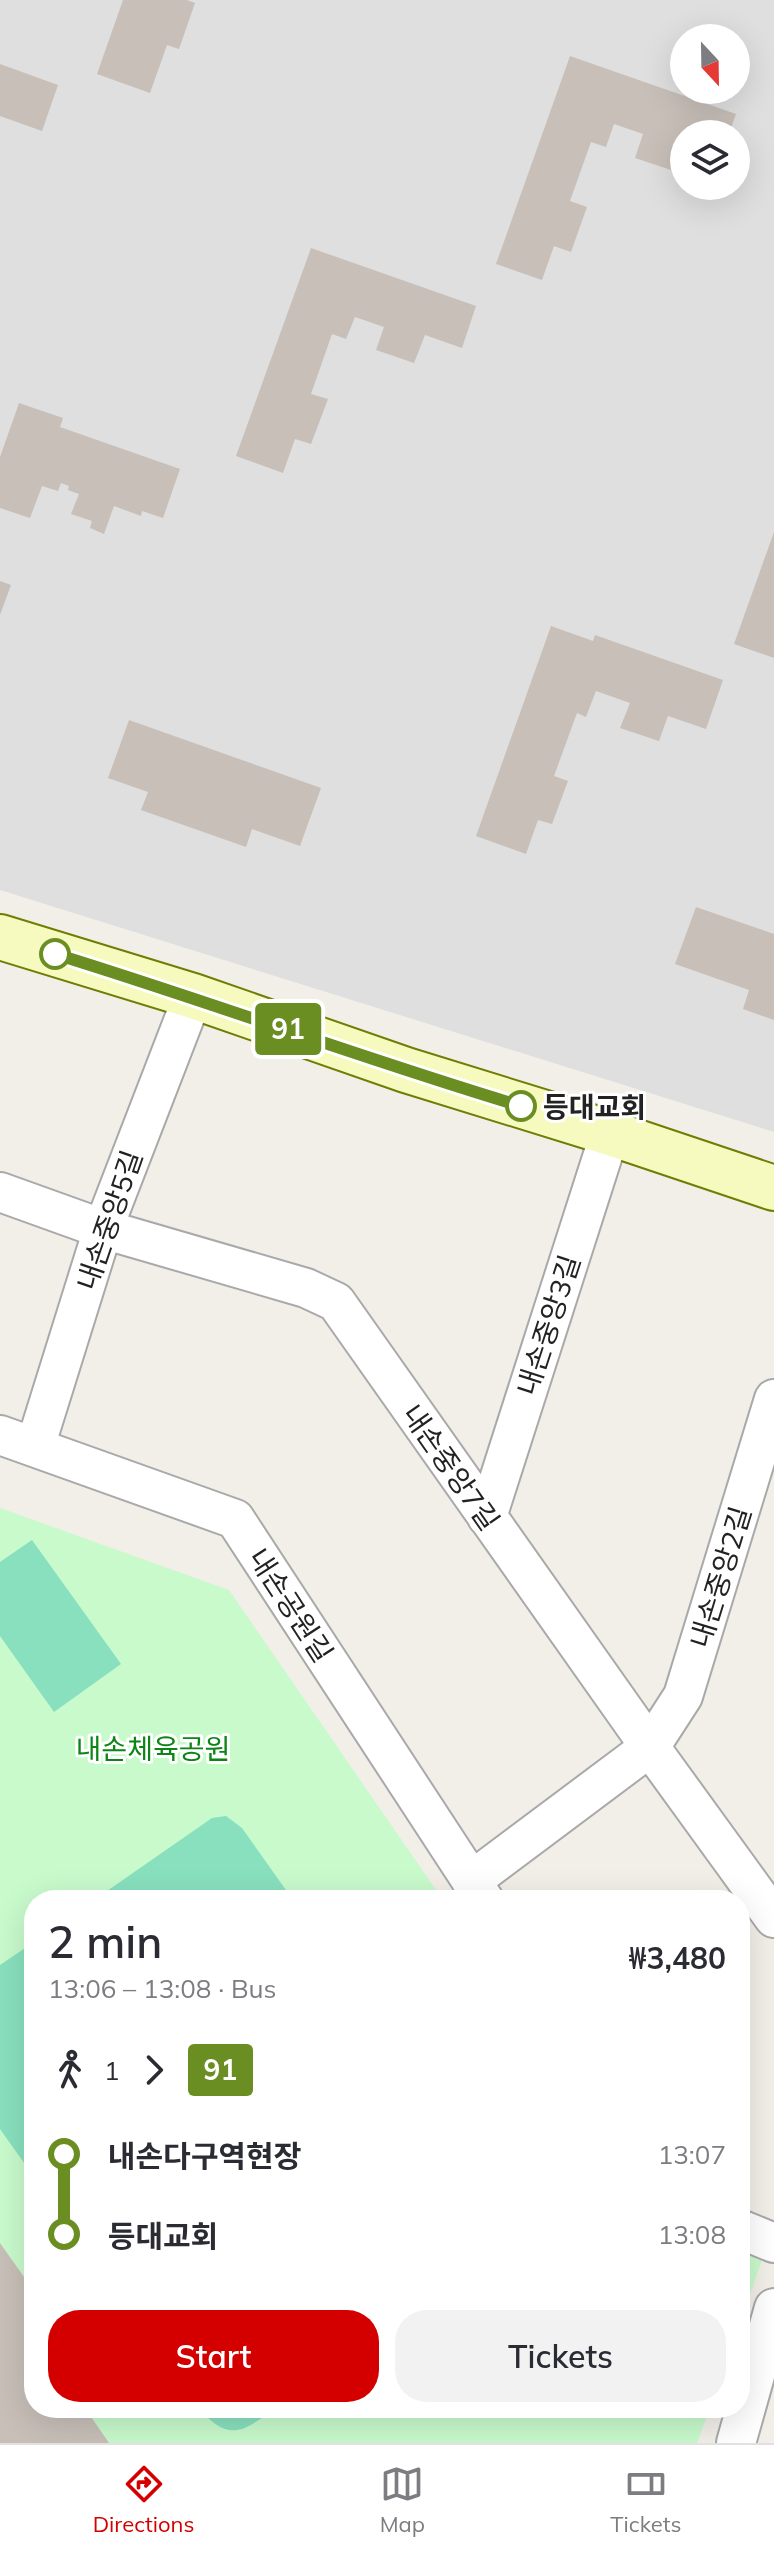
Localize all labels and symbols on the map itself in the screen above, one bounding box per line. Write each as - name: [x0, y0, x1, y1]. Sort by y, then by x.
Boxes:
- north arrow: [670, 24, 750, 104]
- unlabelled marker: [40, 939, 70, 969]
- line badge: 91: [252, 1003, 324, 1055]
- place label: 등대교회: [543, 1089, 646, 1124]
- marker: 등대교회: [506, 1091, 536, 1121]
- street label: 내손중앙5길: [69, 1145, 149, 1295]
- street label: 내손중앙3길: [509, 1250, 587, 1400]
- street label: 내손중앙7길: [395, 1397, 507, 1537]
- street label: 내손중앙2길: [682, 1502, 758, 1652]
- street label: 내손공원길: [241, 1541, 341, 1669]
- park label: 내손체육공원: [76, 1731, 230, 1766]

